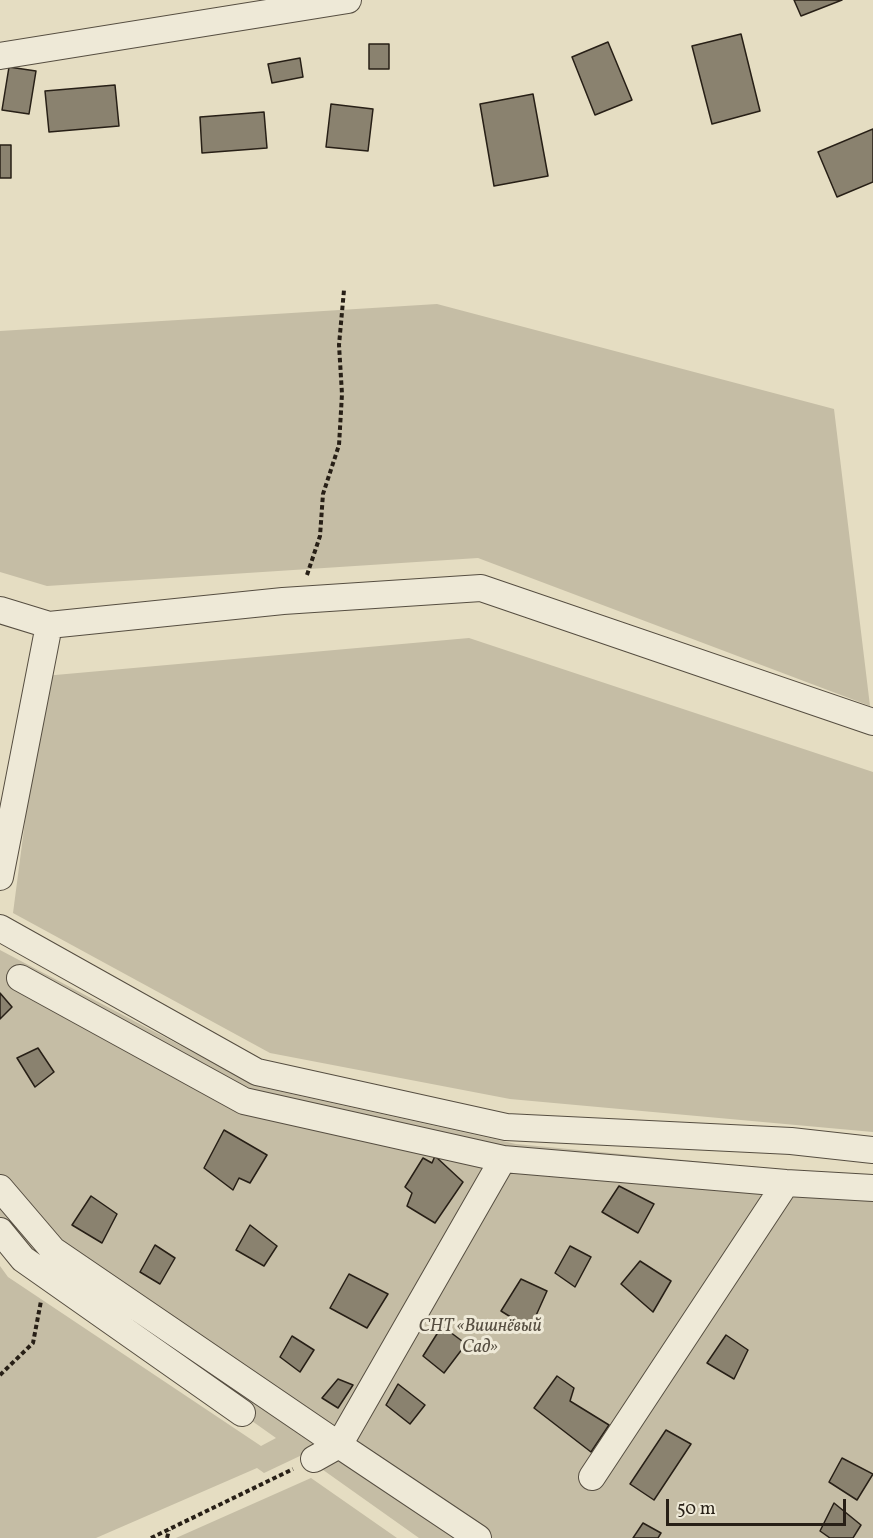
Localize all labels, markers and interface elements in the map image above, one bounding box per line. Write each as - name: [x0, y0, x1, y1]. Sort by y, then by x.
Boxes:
- park label: СНТ «Вишнёвый Сад»: [418, 1317, 542, 1360]
- scale bar: [669, 1487, 849, 1525]
- text: 50 m: [677, 1497, 716, 1522]

